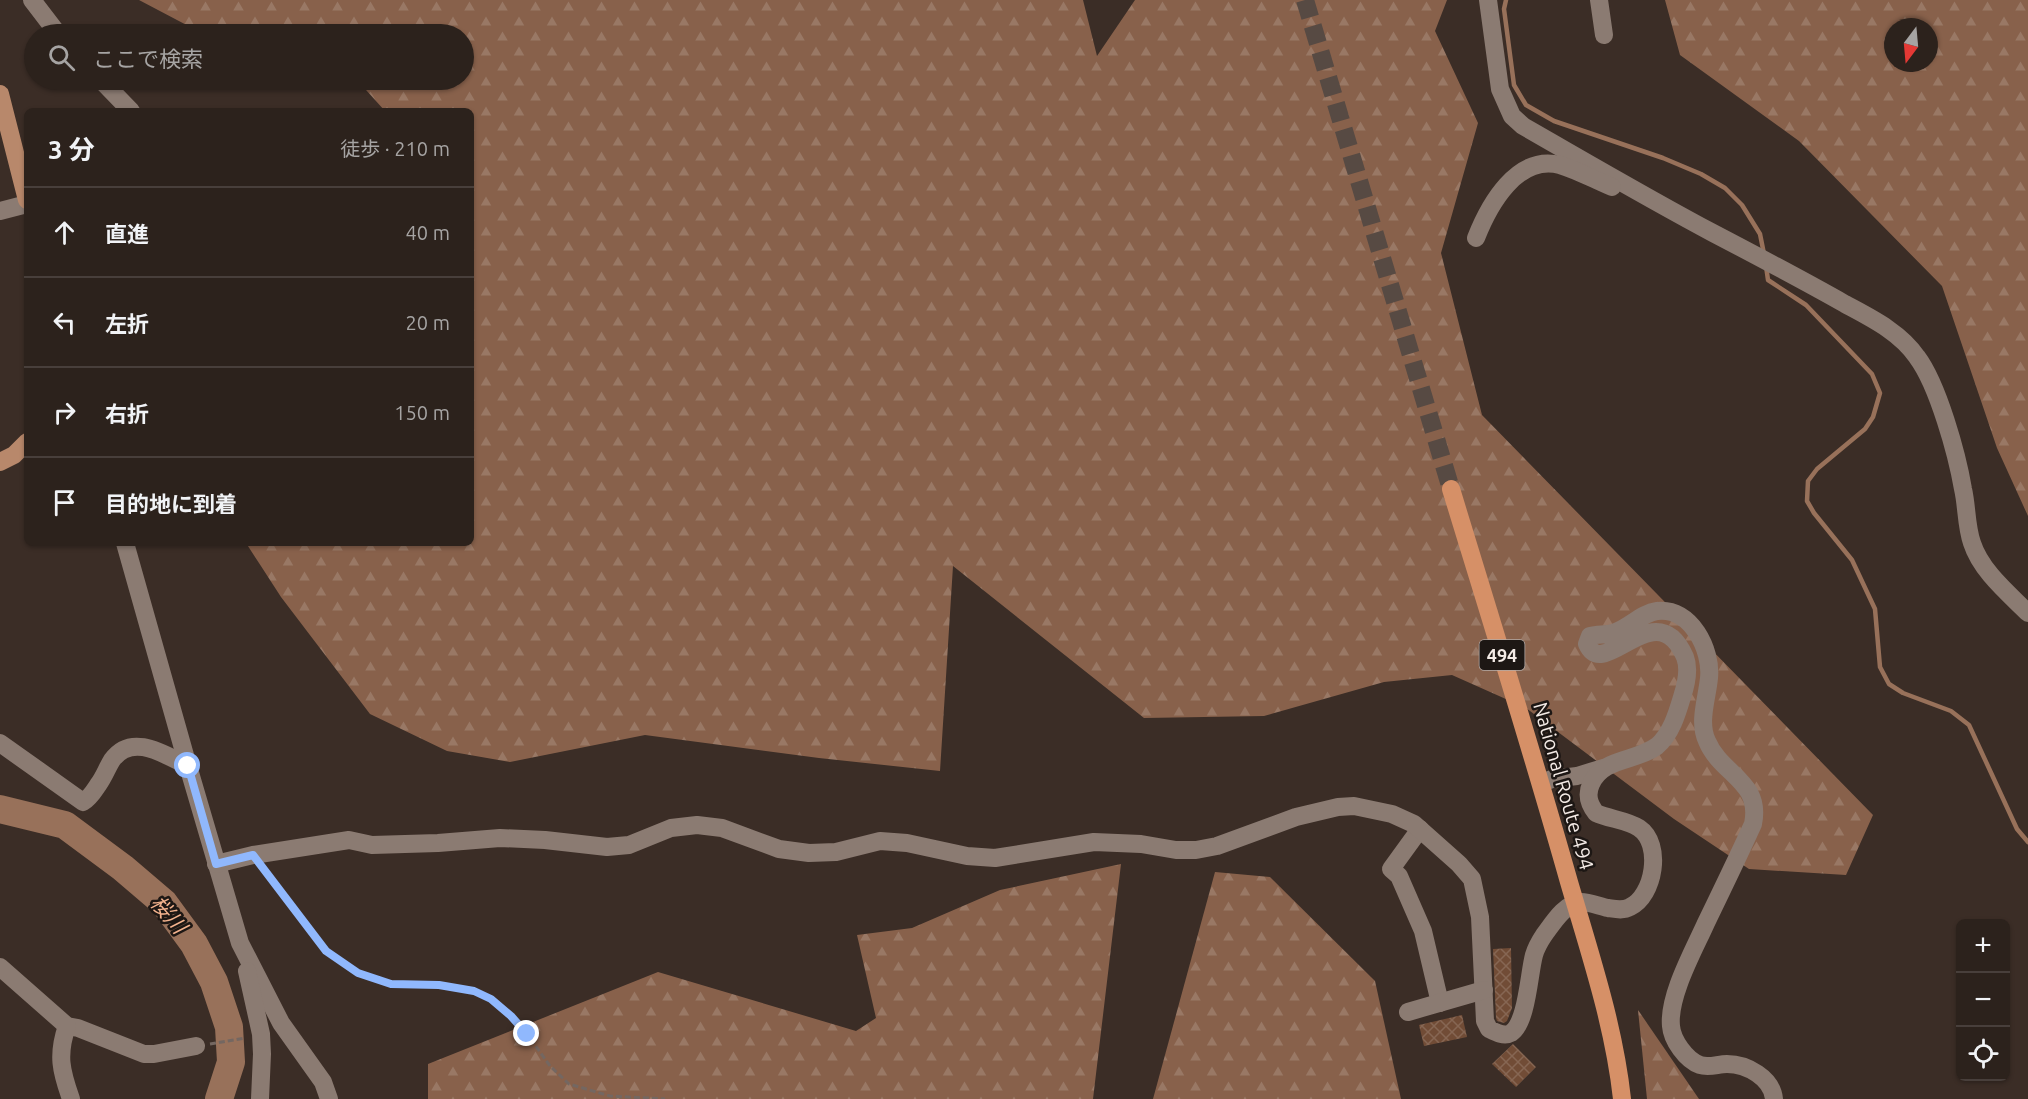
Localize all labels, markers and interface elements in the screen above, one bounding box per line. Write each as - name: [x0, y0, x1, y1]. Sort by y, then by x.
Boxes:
- north arrow: [1884, 18, 1938, 72]
- search box: [24, 24, 474, 90]
- icon: search: [45, 41, 78, 74]
- text: ここで検索: [93, 46, 203, 71]
- text: 3 分: [48, 135, 95, 164]
- text: 徒歩 · 210 m: [340, 137, 450, 160]
- icon: ahead: [48, 216, 81, 249]
- text: 直進: [105, 221, 149, 246]
- text: 40 m: [406, 221, 450, 244]
- icon: left: [48, 306, 81, 339]
- text: 左折: [105, 311, 149, 336]
- text: 20 m: [406, 311, 450, 334]
- icon: right: [48, 396, 81, 429]
- text: 右折: [105, 401, 149, 426]
- text: 150 m: [394, 401, 450, 424]
- icon: arrive: [48, 486, 81, 519]
- text: 目的地に到着: [105, 491, 237, 516]
- road number: 494: [1480, 640, 1524, 670]
- street label: National Route 494: [1529, 700, 1599, 872]
- route start: [174, 752, 200, 778]
- water label: 桜川: [146, 890, 193, 939]
- map controls: [1956, 919, 2010, 1081]
- button: +: [1956, 919, 2010, 973]
- button: −: [1956, 973, 2010, 1027]
- route end: [513, 1020, 539, 1046]
- button: locate: [1956, 1027, 2010, 1081]

